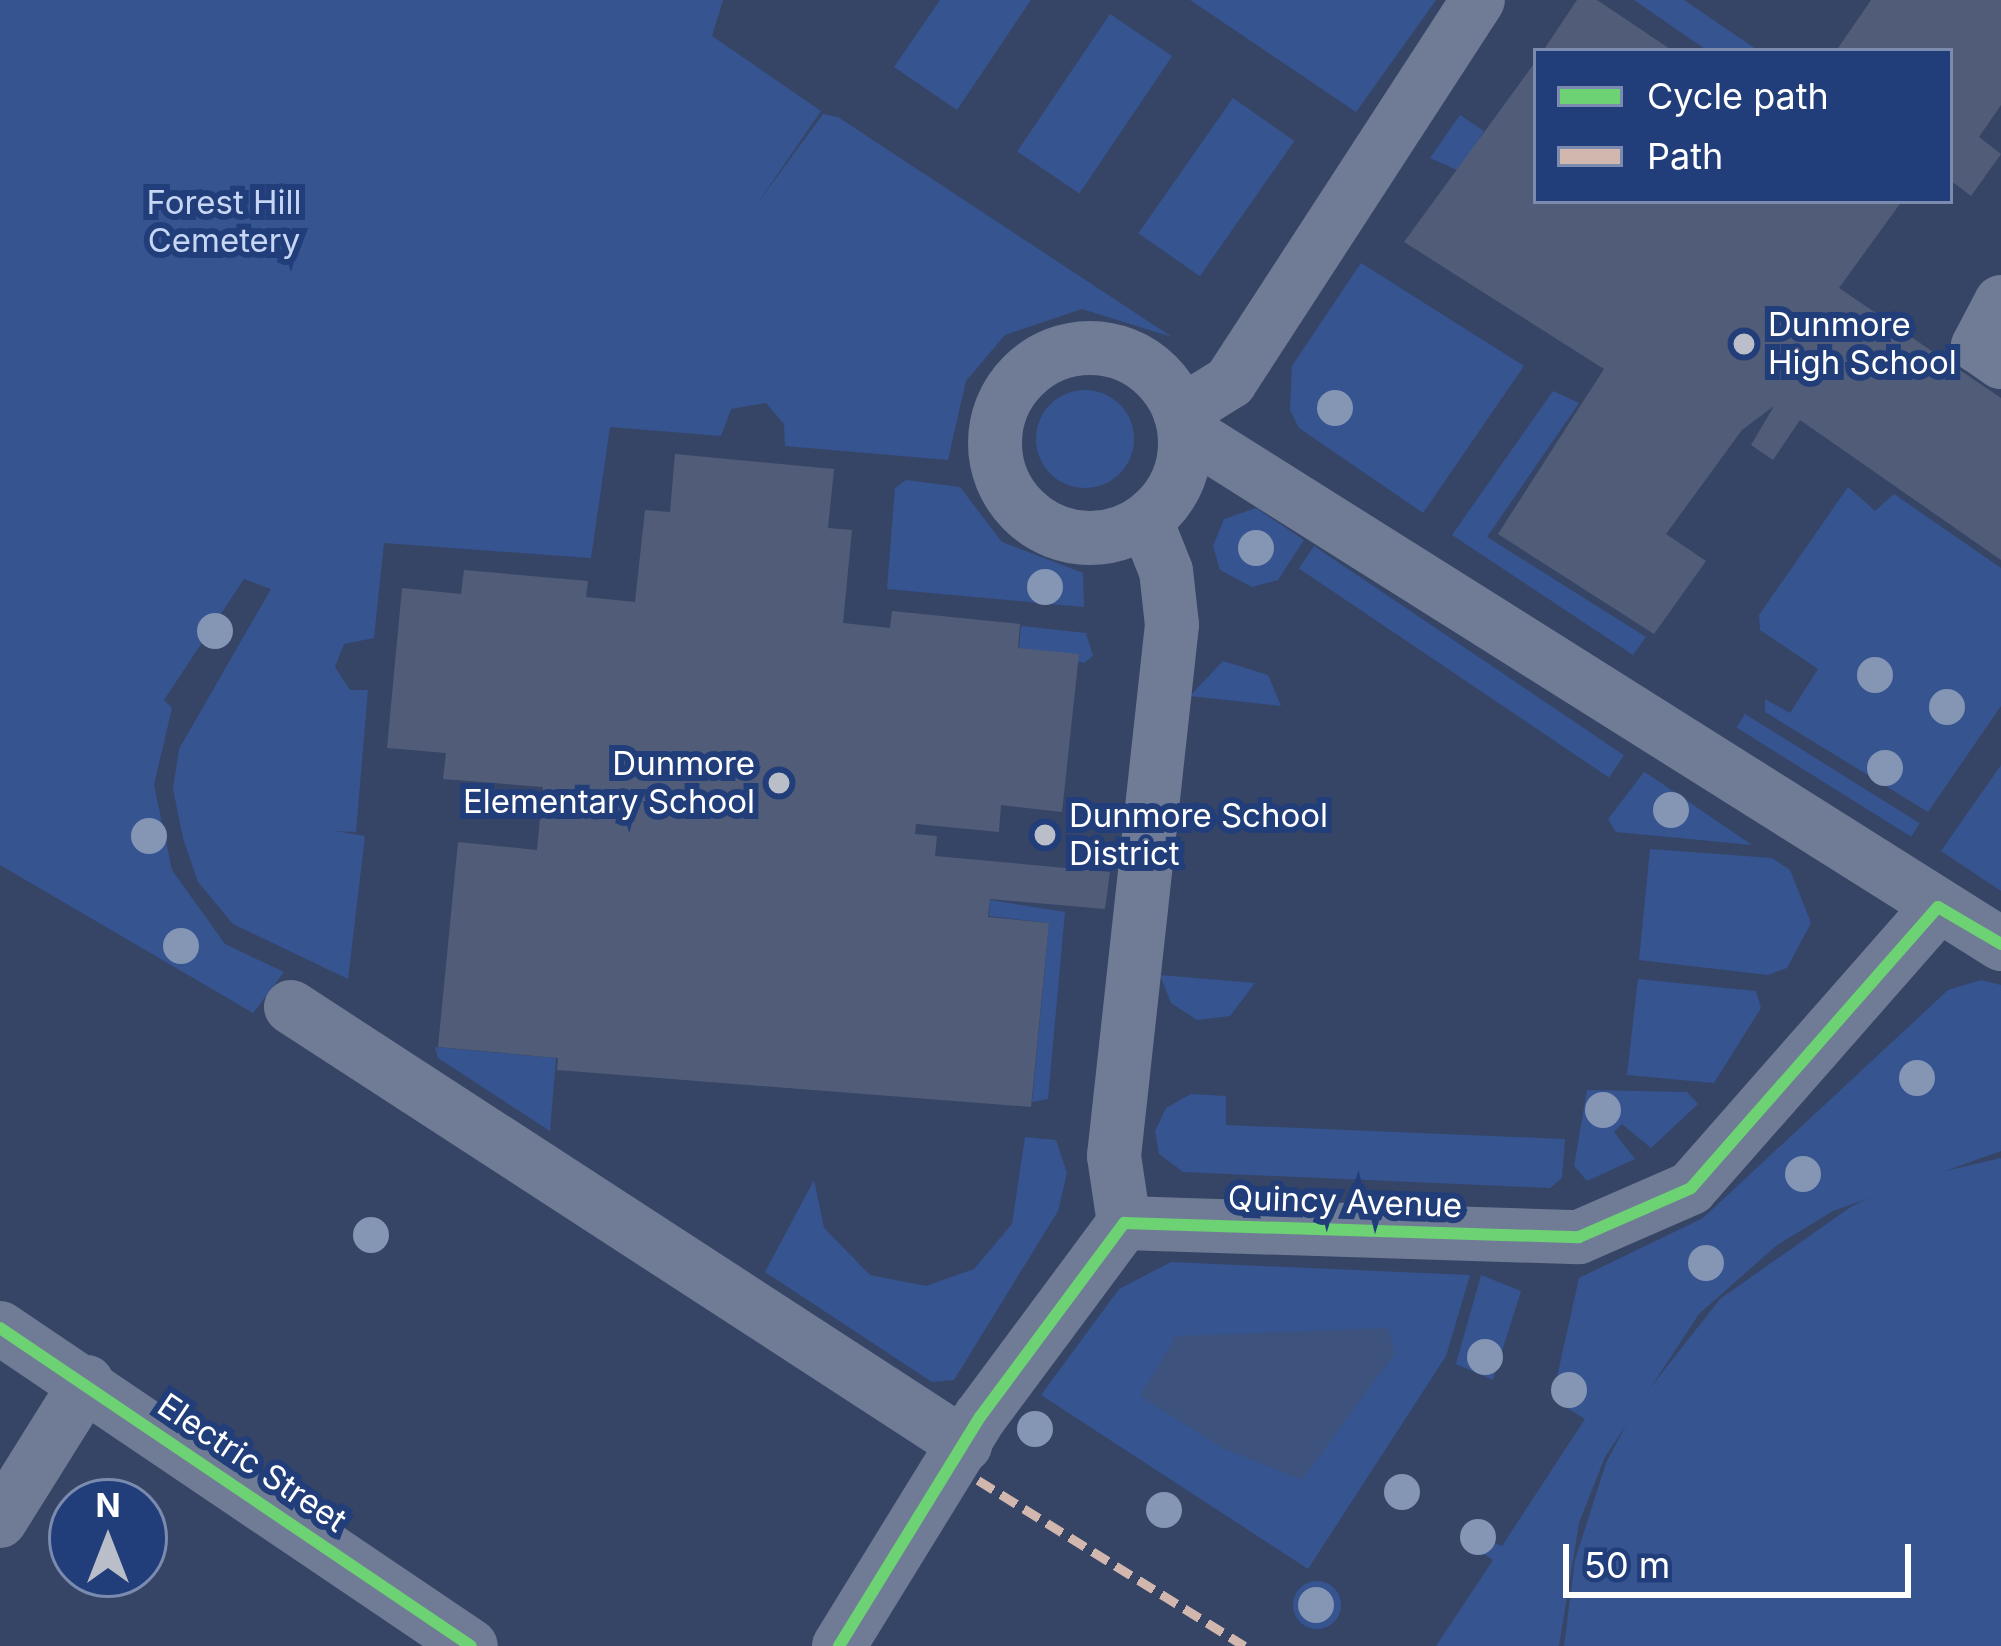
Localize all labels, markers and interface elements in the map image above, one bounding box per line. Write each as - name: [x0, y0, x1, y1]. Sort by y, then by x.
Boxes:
- legend: [1533, 48, 1953, 204]
- text: Cycle path: [1647, 74, 1829, 118]
- text: Path: [1647, 134, 1723, 178]
- park label: Forest Hill Cemetery: [146, 183, 302, 261]
- place label: Dunmore High School: [1768, 305, 1957, 383]
- marker: Dunmore High School: [1731, 331, 1757, 357]
- place label: Dunmore Elementary School: [463, 744, 755, 822]
- marker: Dunmore Elementary School: [766, 770, 792, 796]
- place label: Dunmore School District: [1069, 796, 1328, 874]
- marker: Dunmore School District: [1032, 822, 1058, 848]
- street label: Quincy Avenue: [1227, 1178, 1463, 1226]
- street label: Electric Street: [150, 1385, 354, 1541]
- north arrow: [48, 1478, 168, 1598]
- text: N: [95, 1485, 121, 1525]
- scale bar: [1569, 1520, 1917, 1594]
- text: 50 m: [1584, 1543, 1670, 1587]

